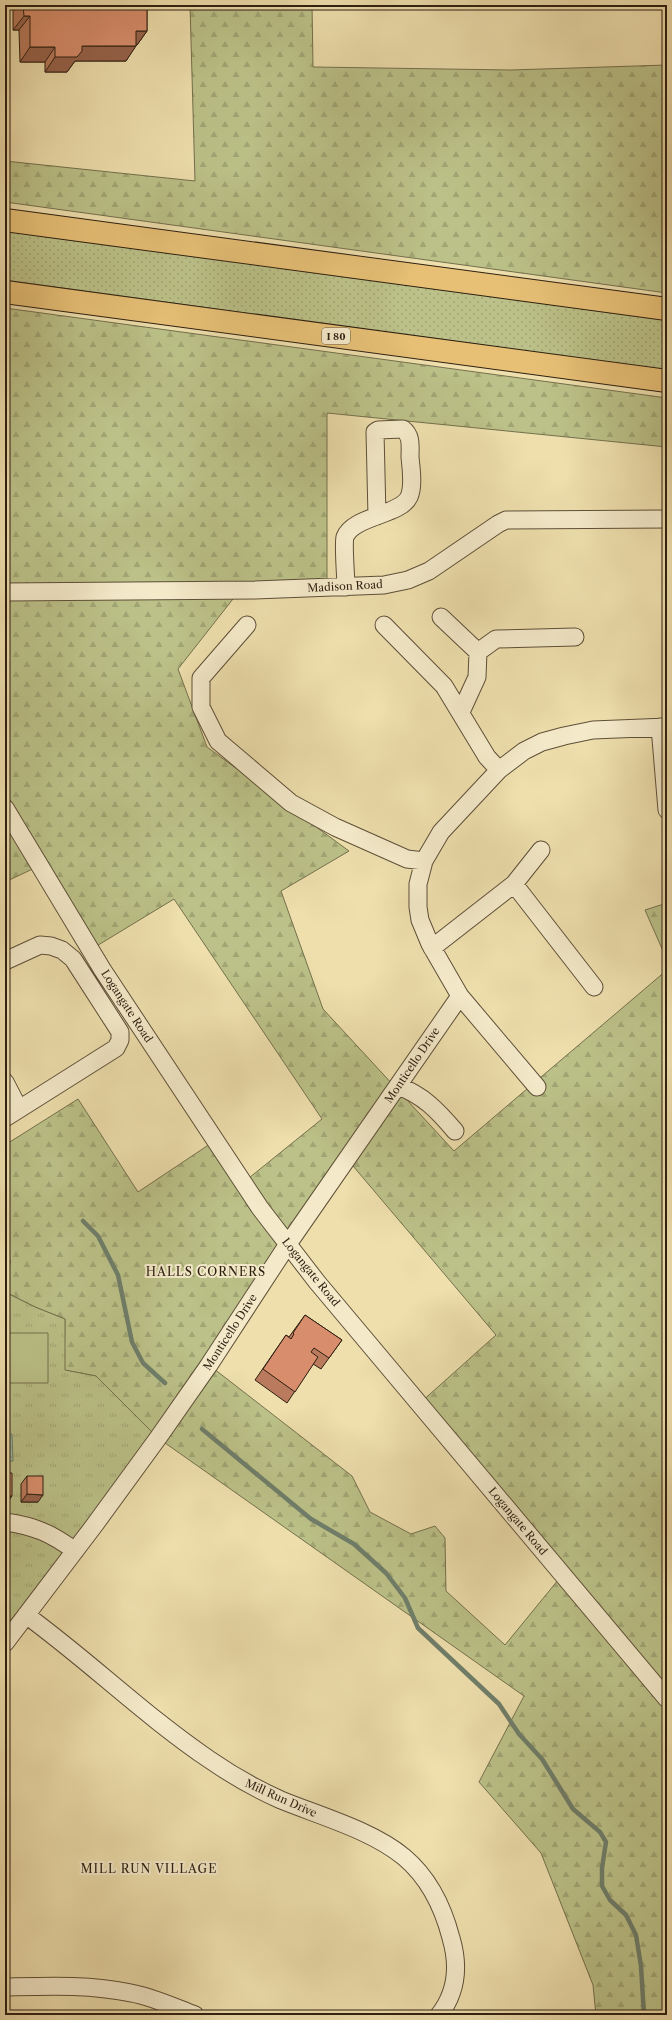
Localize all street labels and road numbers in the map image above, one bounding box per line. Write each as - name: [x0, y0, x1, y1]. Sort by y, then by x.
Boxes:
- road number: I 80: [322, 328, 350, 344]
- street label: Madison Road: [307, 577, 383, 595]
- street label: Logangate Road: [98, 967, 156, 1045]
- street label: Monticello Drive: [381, 1024, 443, 1106]
- street label: Logangate Road: [279, 1235, 343, 1309]
- street label: Monticello Drive: [200, 1291, 260, 1373]
- street label: Logangate Road: [486, 1484, 551, 1558]
- street label: Mill Run Drive: [243, 1776, 319, 1820]

